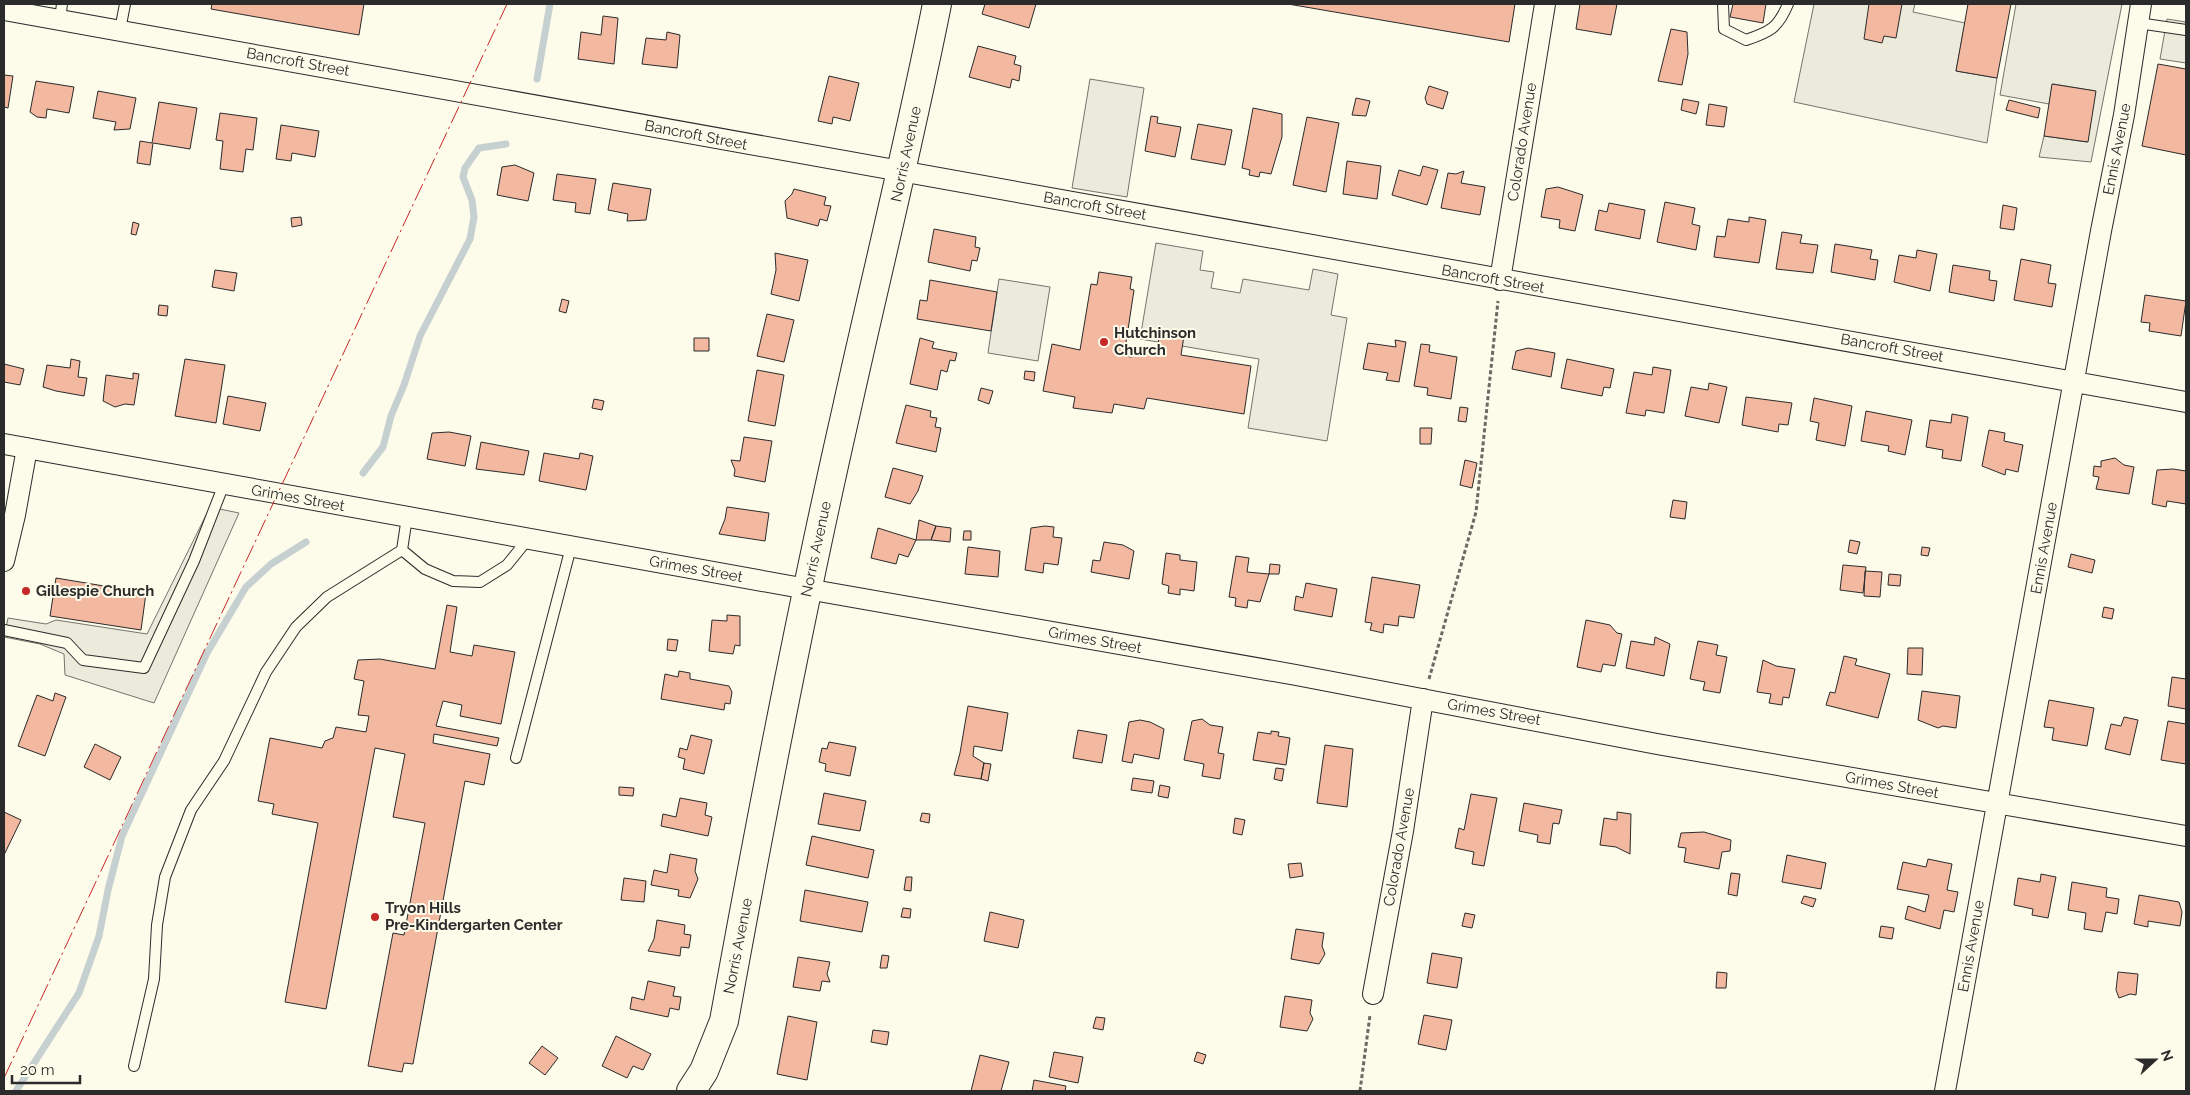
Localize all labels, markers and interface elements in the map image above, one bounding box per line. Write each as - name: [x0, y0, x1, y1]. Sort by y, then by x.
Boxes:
- street label: Bancroft Street: [245, 44, 351, 80]
- street label: Colorado Avenue: [1504, 81, 1540, 203]
- street label: Ennis Avenue: [2099, 101, 2135, 196]
- street label: Norris Avenue: [887, 104, 925, 204]
- street label: Bancroft Street: [643, 116, 749, 154]
- street label: Bancroft Street: [1042, 188, 1148, 224]
- street label: Bancroft Street: [1440, 261, 1546, 297]
- place label: Hutchinson Church: [1114, 324, 1196, 359]
- street label: Bancroft Street: [1839, 330, 1945, 366]
- marker: Hutchinson Church: [1098, 336, 1110, 348]
- street label: Grimes Street: [250, 481, 346, 515]
- street label: Norris Avenue: [797, 499, 835, 599]
- street label: Ennis Avenue: [2027, 500, 2061, 595]
- street label: Grimes Street: [648, 552, 744, 586]
- place label: Gillespie Church: [36, 582, 154, 600]
- marker: Gillespie Church: [20, 585, 32, 597]
- street label: Grimes Street: [1047, 623, 1143, 657]
- street label: Grimes Street: [1446, 695, 1542, 729]
- street label: Grimes Street: [1844, 768, 1940, 802]
- street label: Colorado Avenue: [1380, 786, 1418, 908]
- street label: Norris Avenue: [720, 896, 756, 996]
- street label: Ennis Avenue: [1954, 898, 1988, 993]
- place label: Tryon Hills Pre-Kindergarten Center: [385, 899, 563, 934]
- marker: Tryon Hills Pre-Kindergarten Center: [369, 911, 381, 923]
- north arrow: [2130, 1035, 2180, 1085]
- text: N: [2158, 1047, 2177, 1063]
- scale bar: [12, 1052, 80, 1084]
- text: 20 m: [20, 1061, 55, 1079]

